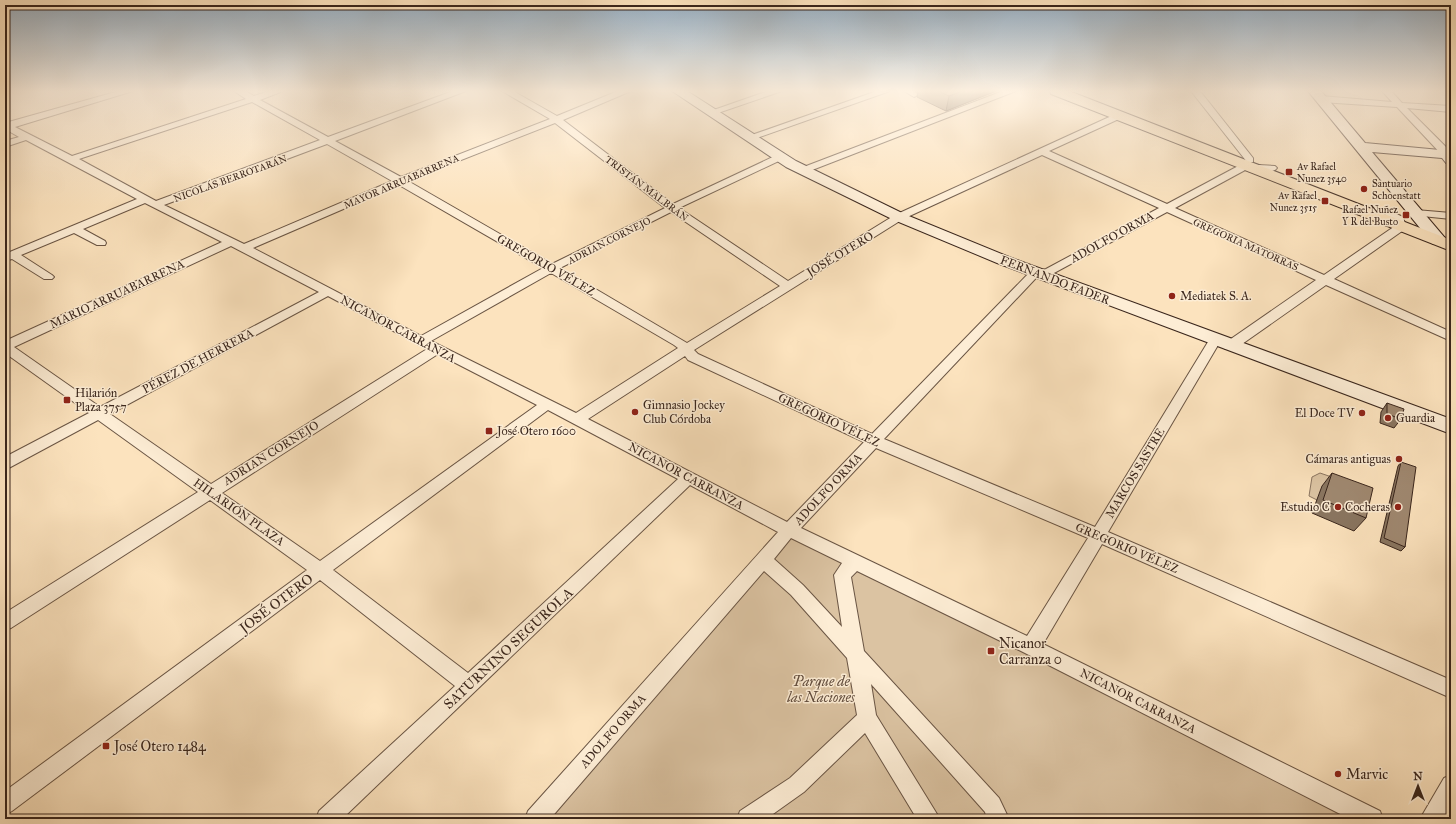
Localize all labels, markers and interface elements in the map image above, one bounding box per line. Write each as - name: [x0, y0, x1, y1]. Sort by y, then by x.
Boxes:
- street label: NICOLÁS BERROTARÁN: [172, 152, 289, 205]
- street label: MAYOR ARRUABARRENA: [342, 152, 461, 212]
- street label: TRISTÁN MALBRÁN: [602, 153, 691, 224]
- place label: Av Rafael Nunez 3540: [1296, 161, 1347, 185]
- marker: Av Rafael Nunez 3540: [1284, 167, 1294, 177]
- place label: Santuario Schoenstatt: [1372, 178, 1421, 202]
- marker: Santuario Schoenstatt: [1359, 184, 1369, 194]
- place label: Av Rafael Nunez 3515: [1270, 190, 1317, 214]
- marker: Av Rafael Nunez 3515: [1320, 196, 1330, 206]
- place label: Rafael Nuñez Y R del Busto: [1342, 204, 1398, 228]
- street label: ADOLFO ORMA: [1067, 208, 1156, 266]
- marker: Rafael Nuñez Y R del Busto: [1401, 210, 1411, 220]
- street label: ADRIAN CORNEJO: [565, 215, 654, 268]
- street label: GREGORIA MATORRAS: [1191, 216, 1300, 274]
- street label: JOSÉ OTERO: [801, 227, 876, 281]
- street label: GREGORIO VÉLEZ: [495, 230, 599, 299]
- street label: FERNANDO FADER: [998, 253, 1112, 308]
- street label: MARIO ARRUABARRENA: [47, 257, 187, 331]
- place label: Mediatek S. A.: [1180, 289, 1252, 303]
- marker: Mediatek S. A.: [1167, 291, 1177, 301]
- street label: NICANOR CARRANZA: [338, 293, 458, 365]
- street label: PÉREZ DE HERRERA: [139, 324, 256, 396]
- place label: Hilarión Plaza 3757: [75, 386, 127, 414]
- street label: GREGORIO VÉLEZ: [776, 388, 883, 450]
- marker: Hilarión Plaza 3757: [62, 395, 72, 405]
- place label: Gimnasio Jockey Club Córdoba: [643, 398, 725, 426]
- place label: El Doce TV: [1295, 406, 1355, 420]
- marker: Gimnasio Jockey Club Córdoba: [630, 407, 640, 417]
- marker: El Doce TV: [1357, 408, 1367, 418]
- place label: Guardia: [1396, 411, 1436, 425]
- marker: Guardia: [1383, 413, 1393, 423]
- street label: ADRIAN CORNEJO: [220, 418, 322, 489]
- place label: José Otero 1600: [495, 424, 576, 439]
- street label: MARCOS SASTRE: [1103, 425, 1168, 521]
- marker: José Otero 1600: [484, 426, 494, 436]
- street label: NICANOR CARRANZA: [626, 440, 746, 512]
- street label: ADOLFO ORMA: [791, 450, 865, 528]
- place label: Cámaras antiguas: [1305, 452, 1391, 467]
- marker: Cámaras antiguas: [1394, 454, 1404, 464]
- street label: HILARIÓN PLAZA: [191, 474, 288, 549]
- place label: Estudio C: [1280, 500, 1330, 514]
- place label: Cocheras: [1345, 500, 1390, 514]
- marker: Estudio C: [1333, 502, 1343, 512]
- marker: Cocheras: [1393, 502, 1403, 512]
- street label: GREGORIO VÉLEZ: [1073, 518, 1182, 576]
- street label: JOSÉ OTERO: [233, 569, 317, 639]
- street label: SATURNINO SEGUROLA: [440, 584, 577, 713]
- place label: Nicanor Carranza 0: [999, 635, 1062, 668]
- marker: Nicanor Carranza 0: [986, 646, 996, 656]
- street label: NICANOR CARRANZA: [1078, 666, 1198, 736]
- park label: Parque de las Naciones: [786, 673, 856, 706]
- street label: ADOLFO ORMA: [577, 691, 649, 771]
- place label: José Otero 1484: [112, 738, 207, 756]
- marker: José Otero 1484: [101, 741, 111, 751]
- place label: Marvic: [1346, 766, 1388, 783]
- north arrow: [1398, 766, 1438, 806]
- marker: Marvic: [1333, 769, 1343, 779]
- text: N: [1413, 770, 1423, 783]

